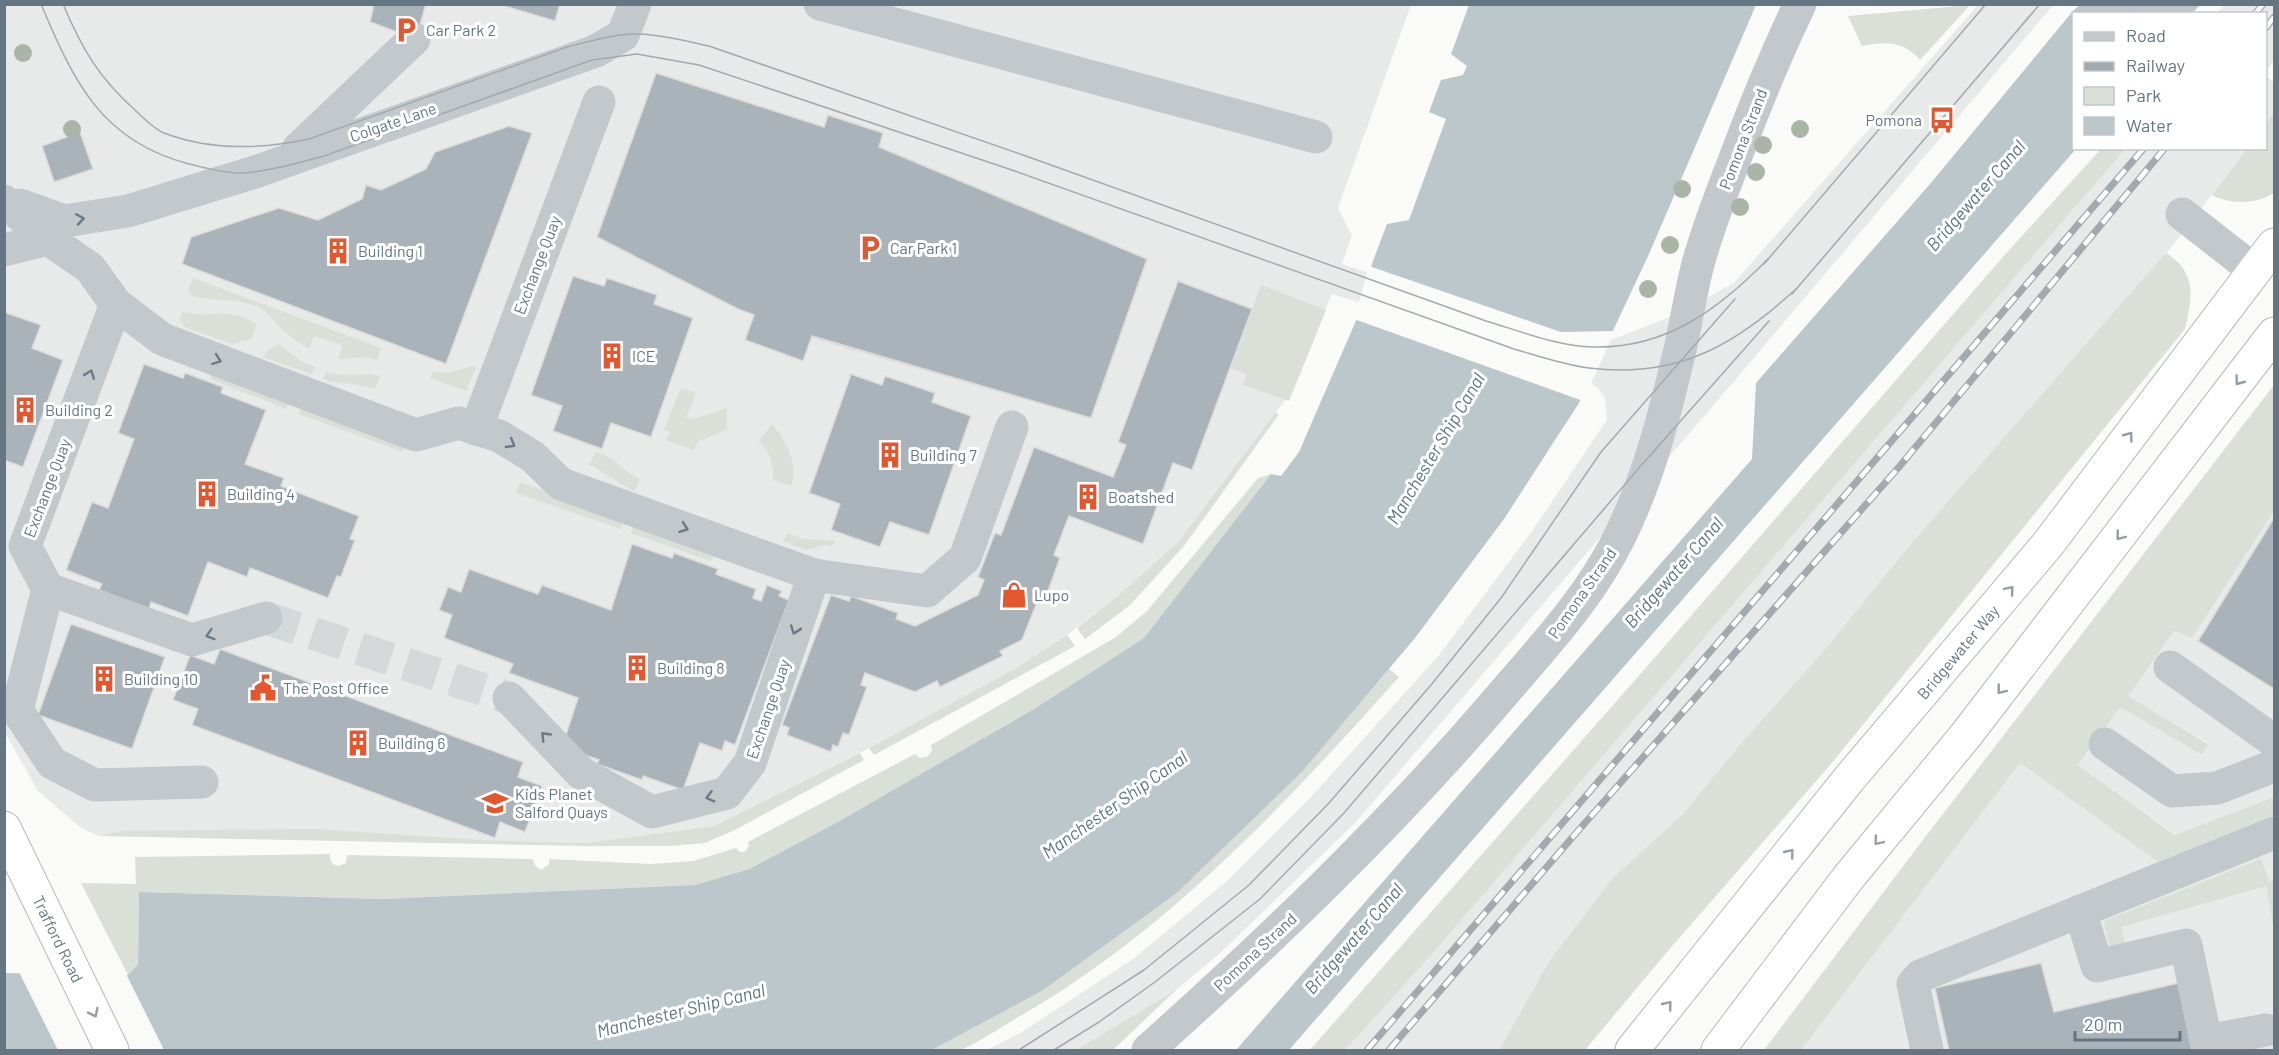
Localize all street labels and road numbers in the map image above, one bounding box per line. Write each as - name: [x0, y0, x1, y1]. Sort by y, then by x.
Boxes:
- street label: Pomona Strand: [1715, 86, 1770, 192]
- street label: Colgate Lane: [347, 98, 439, 145]
- street label: Exchange Quay: [509, 212, 564, 317]
- street label: Exchange Quay: [19, 435, 74, 540]
- street label: Pomona Strand: [1543, 544, 1620, 642]
- street label: Bridgewater Way: [1913, 600, 2003, 703]
- street label: Exchange Quay: [742, 656, 794, 761]
- street label: Trafford Road: [29, 892, 88, 985]
- street label: Pomona Strand: [1209, 908, 1300, 995]

